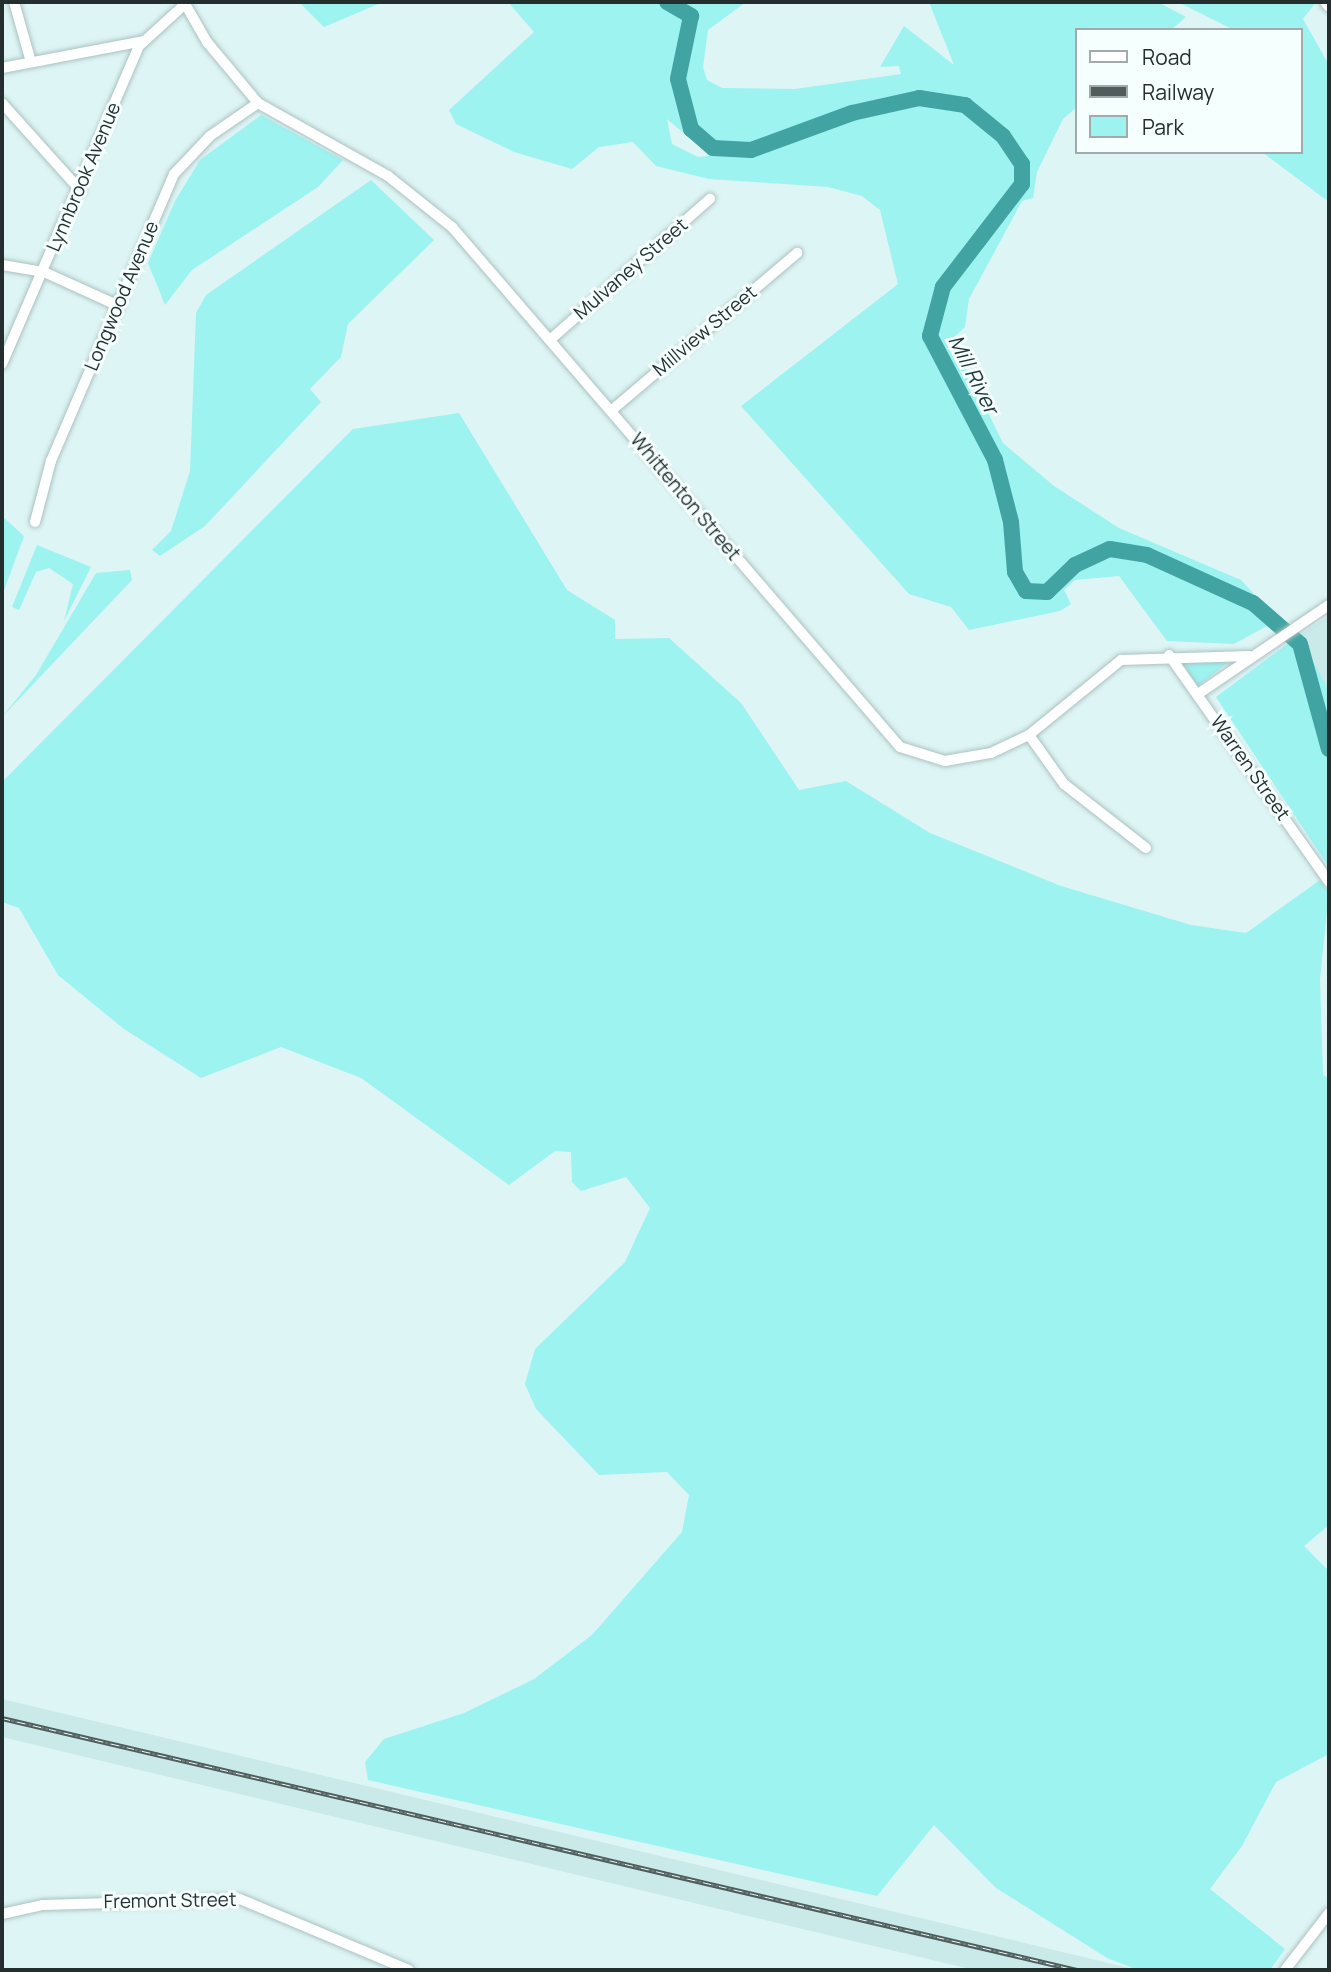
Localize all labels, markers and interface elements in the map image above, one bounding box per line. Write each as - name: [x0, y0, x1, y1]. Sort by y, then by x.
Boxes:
- legend: [1076, 28, 1303, 154]
- text: Road: [1142, 43, 1192, 71]
- text: Railway: [1142, 78, 1214, 106]
- street label: Lynnbrook Avenue: [42, 99, 126, 255]
- text: Park: [1142, 113, 1184, 141]
- street label: Mulvaney Street: [570, 213, 692, 325]
- street label: Longwood Avenue: [80, 218, 164, 374]
- street label: Millview Street: [649, 281, 761, 381]
- water label: Mill River: [944, 331, 1004, 417]
- street label: Whittenton Street: [625, 429, 745, 565]
- street label: Warren Street: [1205, 711, 1295, 825]
- street label: Fremont Street: [103, 1888, 237, 1914]

